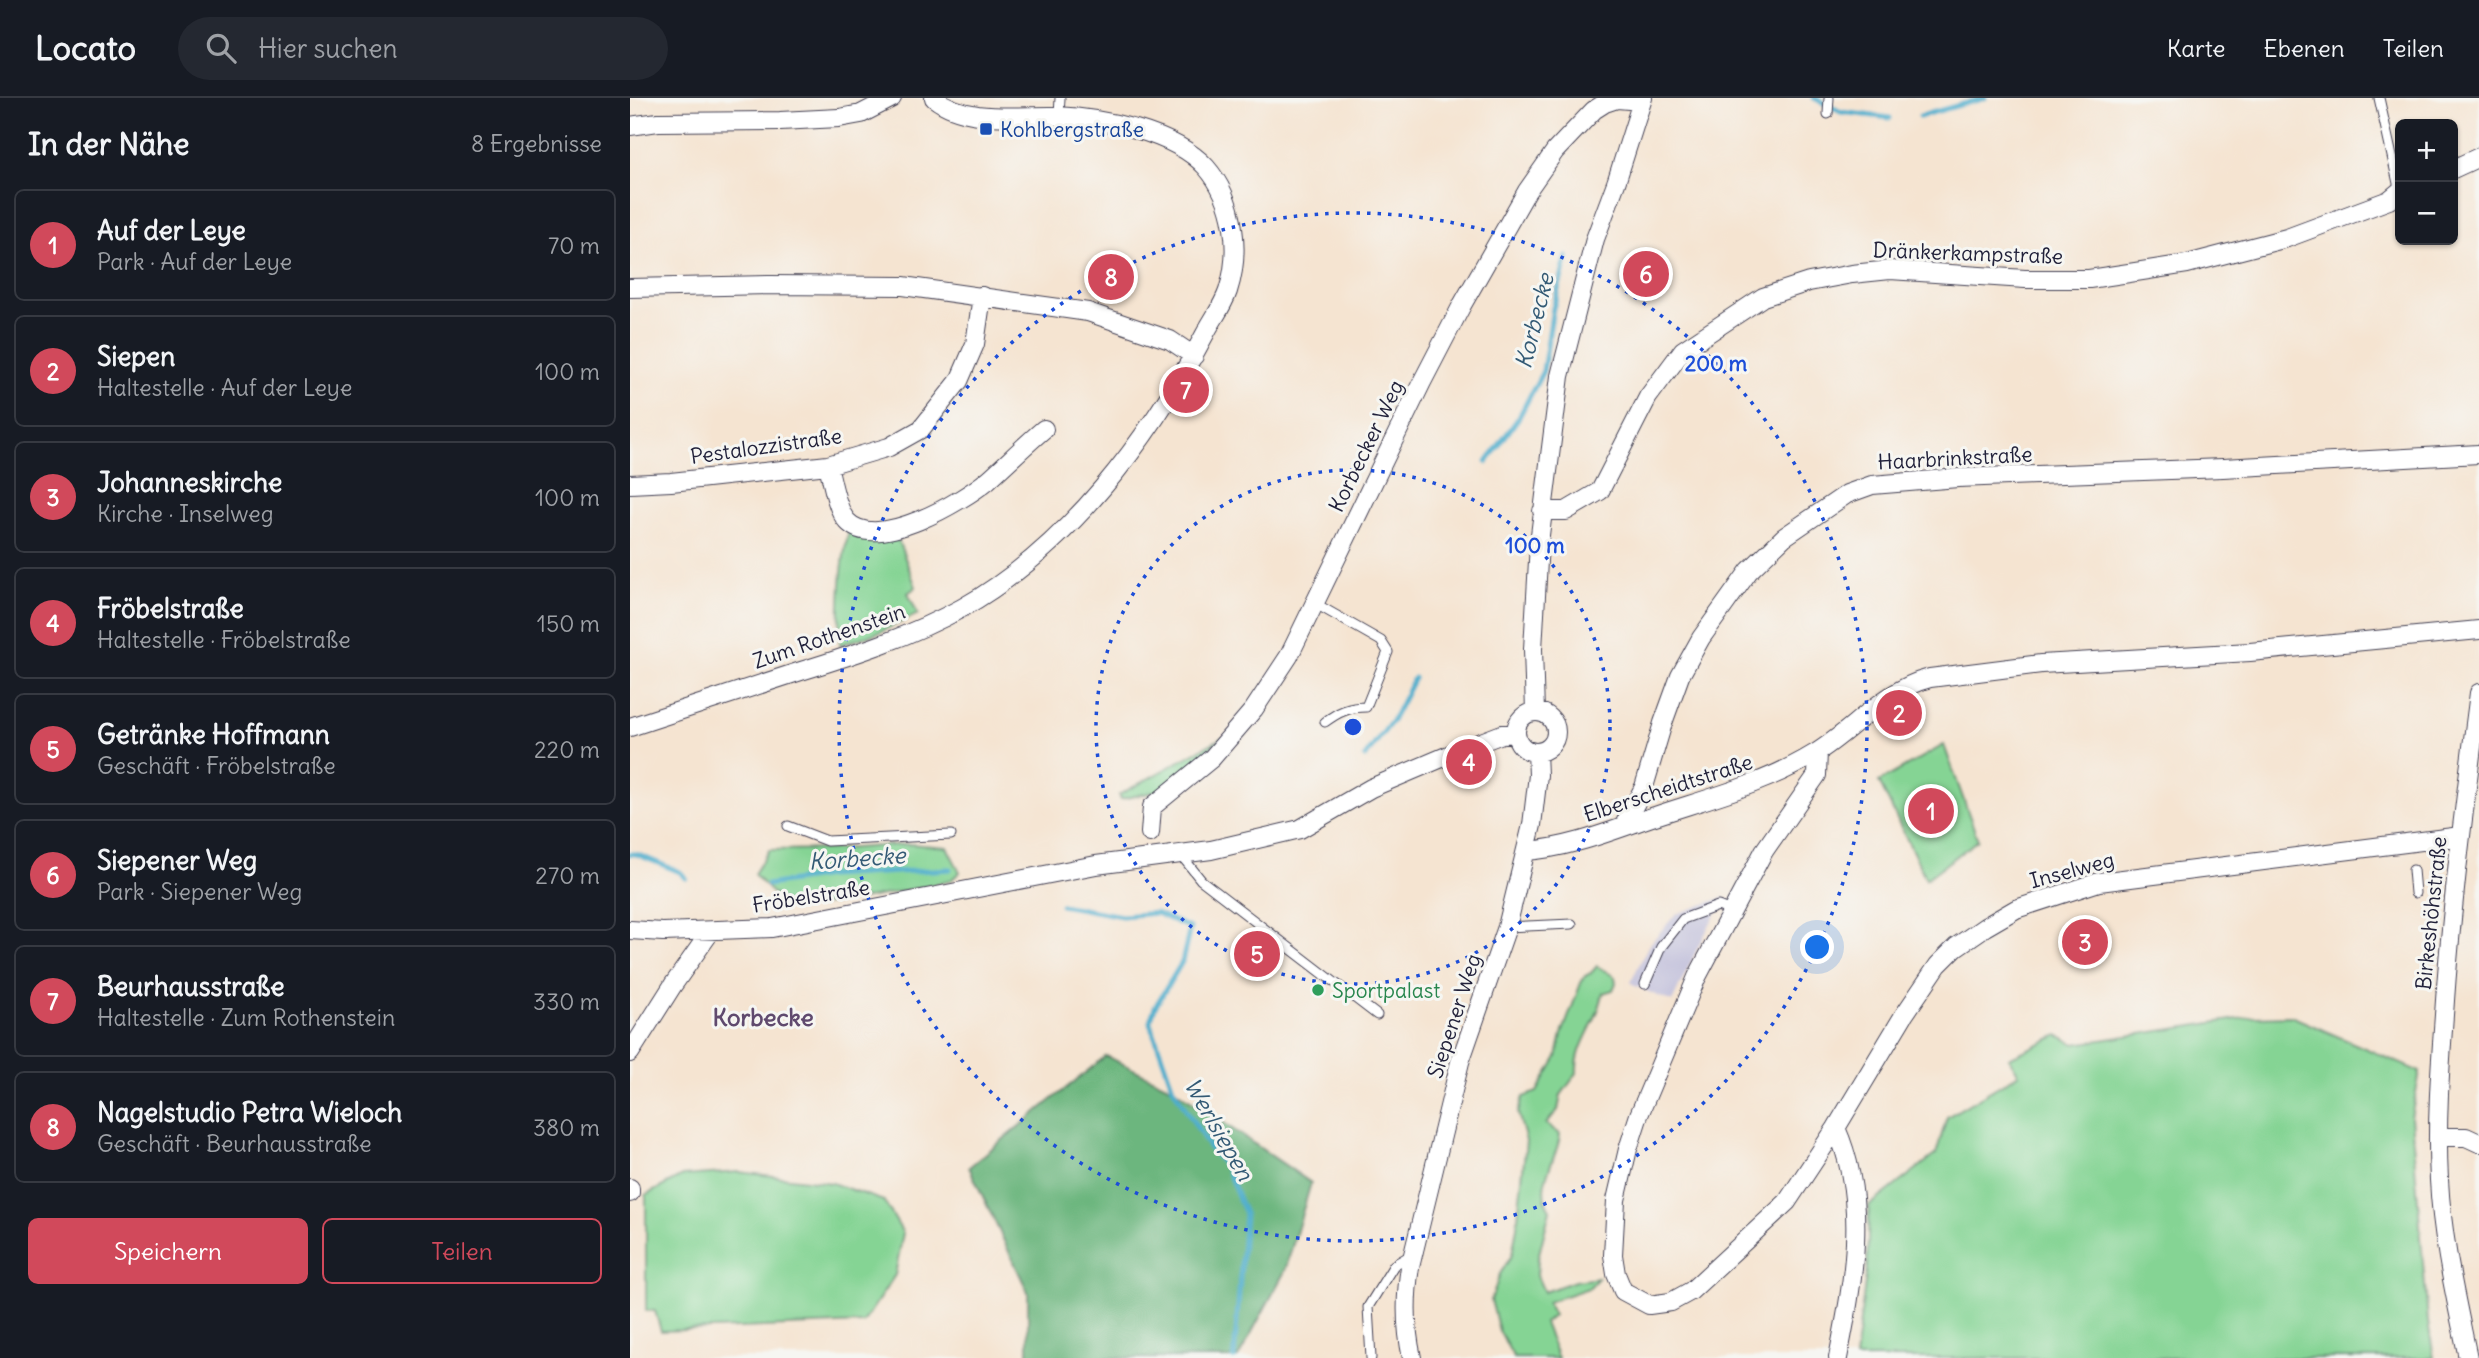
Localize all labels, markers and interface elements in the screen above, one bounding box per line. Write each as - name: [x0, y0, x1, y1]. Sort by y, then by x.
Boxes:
- search box: [178, 17, 668, 80]
- text: Locato: [35, 27, 136, 69]
- icon: search: [202, 29, 240, 67]
- text: Hier suchen: [258, 32, 398, 65]
- text: Karte: [2167, 33, 2226, 63]
- text: Ebenen: [2264, 33, 2345, 63]
- text: Teilen: [2383, 33, 2444, 63]
- place label: Kohlbergstraße: [1000, 116, 1144, 143]
- map controls: [2395, 119, 2458, 245]
- button: +: [2395, 119, 2458, 182]
- marker: Kohlbergstraße: [978, 121, 994, 137]
- text: In der Nähe: [28, 125, 190, 163]
- text: 8 Ergebnisse: [471, 129, 602, 158]
- button: −: [2395, 182, 2458, 245]
- text: Auf der Leye: [97, 214, 246, 247]
- text: 1: [48, 231, 58, 260]
- text: 70 m: [548, 231, 600, 260]
- street label: Dränkerkampstraße: [1872, 236, 2064, 270]
- text: Park · Auf der Leye: [97, 247, 292, 276]
- pin: 6: [1623, 248, 1669, 300]
- pin: 8: [1088, 251, 1134, 303]
- water label: Korbecke: [1508, 269, 1560, 372]
- text: Siepen: [97, 340, 175, 373]
- text: 200 m: [1685, 350, 1748, 377]
- text: 2: [47, 357, 59, 386]
- text: 100 m: [535, 357, 600, 386]
- pin: 7: [1163, 364, 1209, 416]
- text: Haltestelle · Auf der Leye: [97, 373, 352, 402]
- street label: Korbecker Weg: [1322, 376, 1410, 516]
- street label: Pestalozzistraße: [689, 422, 843, 470]
- street label: Haarbrinkstraße: [1877, 440, 2033, 476]
- text: Johanneskirche: [97, 466, 282, 499]
- text: 3: [46, 483, 60, 512]
- text: 100 m: [535, 483, 600, 512]
- text: Kirche · Inselweg: [97, 499, 273, 528]
- text: 100 m: [1505, 532, 1565, 559]
- text: Fröbelstraße: [97, 592, 244, 625]
- street label: Zum Rothenstein: [749, 597, 909, 675]
- text: 4: [46, 609, 60, 638]
- text: 150 m: [537, 609, 600, 638]
- text: Haltestelle · Fröbelstraße: [97, 625, 351, 654]
- pin: 2: [1876, 687, 1922, 739]
- centre of rings: [1341, 715, 1365, 739]
- text: Getränke Hoffmann: [97, 718, 330, 751]
- text: 5: [46, 735, 60, 764]
- text: 220 m: [534, 735, 600, 764]
- pin: 4: [1446, 736, 1492, 788]
- street label: Elberscheidtstraße: [1580, 748, 1756, 828]
- text: Geschäft · Fröbelstraße: [97, 751, 336, 780]
- pin: 1: [1908, 785, 1954, 837]
- street label: Birkeshöhstraße: [2410, 835, 2452, 991]
- water label: Korbecke: [808, 840, 908, 876]
- text: Siepener Weg: [97, 844, 257, 877]
- street label: Inselweg: [2027, 846, 2117, 894]
- text: 6: [46, 861, 60, 890]
- text: 270 m: [535, 861, 600, 890]
- street label: Fröbelstraße: [750, 873, 872, 919]
- text: Park · Siepener Weg: [97, 877, 302, 906]
- pin: 3: [2062, 916, 2108, 968]
- pin: 5: [1234, 928, 1280, 980]
- your location: [1800, 930, 1834, 964]
- street label: Siepener Weg: [1421, 950, 1487, 1082]
- text: Beurhausstraße: [97, 970, 285, 1003]
- place label: Sportpalast: [1332, 977, 1440, 1004]
- marker: Sportpalast: [1310, 982, 1326, 998]
- text: 7: [47, 987, 59, 1016]
- text: 330 m: [533, 987, 600, 1016]
- district label: Korbecke: [712, 1002, 814, 1032]
- text: Haltestelle · Zum Rothenstein: [97, 1003, 395, 1032]
- water label: Werlsiepen: [1178, 1072, 1260, 1186]
- text: Nagelstudio Petra Wieloch: [97, 1096, 402, 1129]
- text: 8: [46, 1113, 60, 1142]
- text: 380 m: [533, 1113, 600, 1142]
- text: Geschäft · Beurhausstraße: [97, 1129, 372, 1158]
- button: Speichern: [28, 1218, 308, 1284]
- button: Teilen: [322, 1218, 602, 1284]

